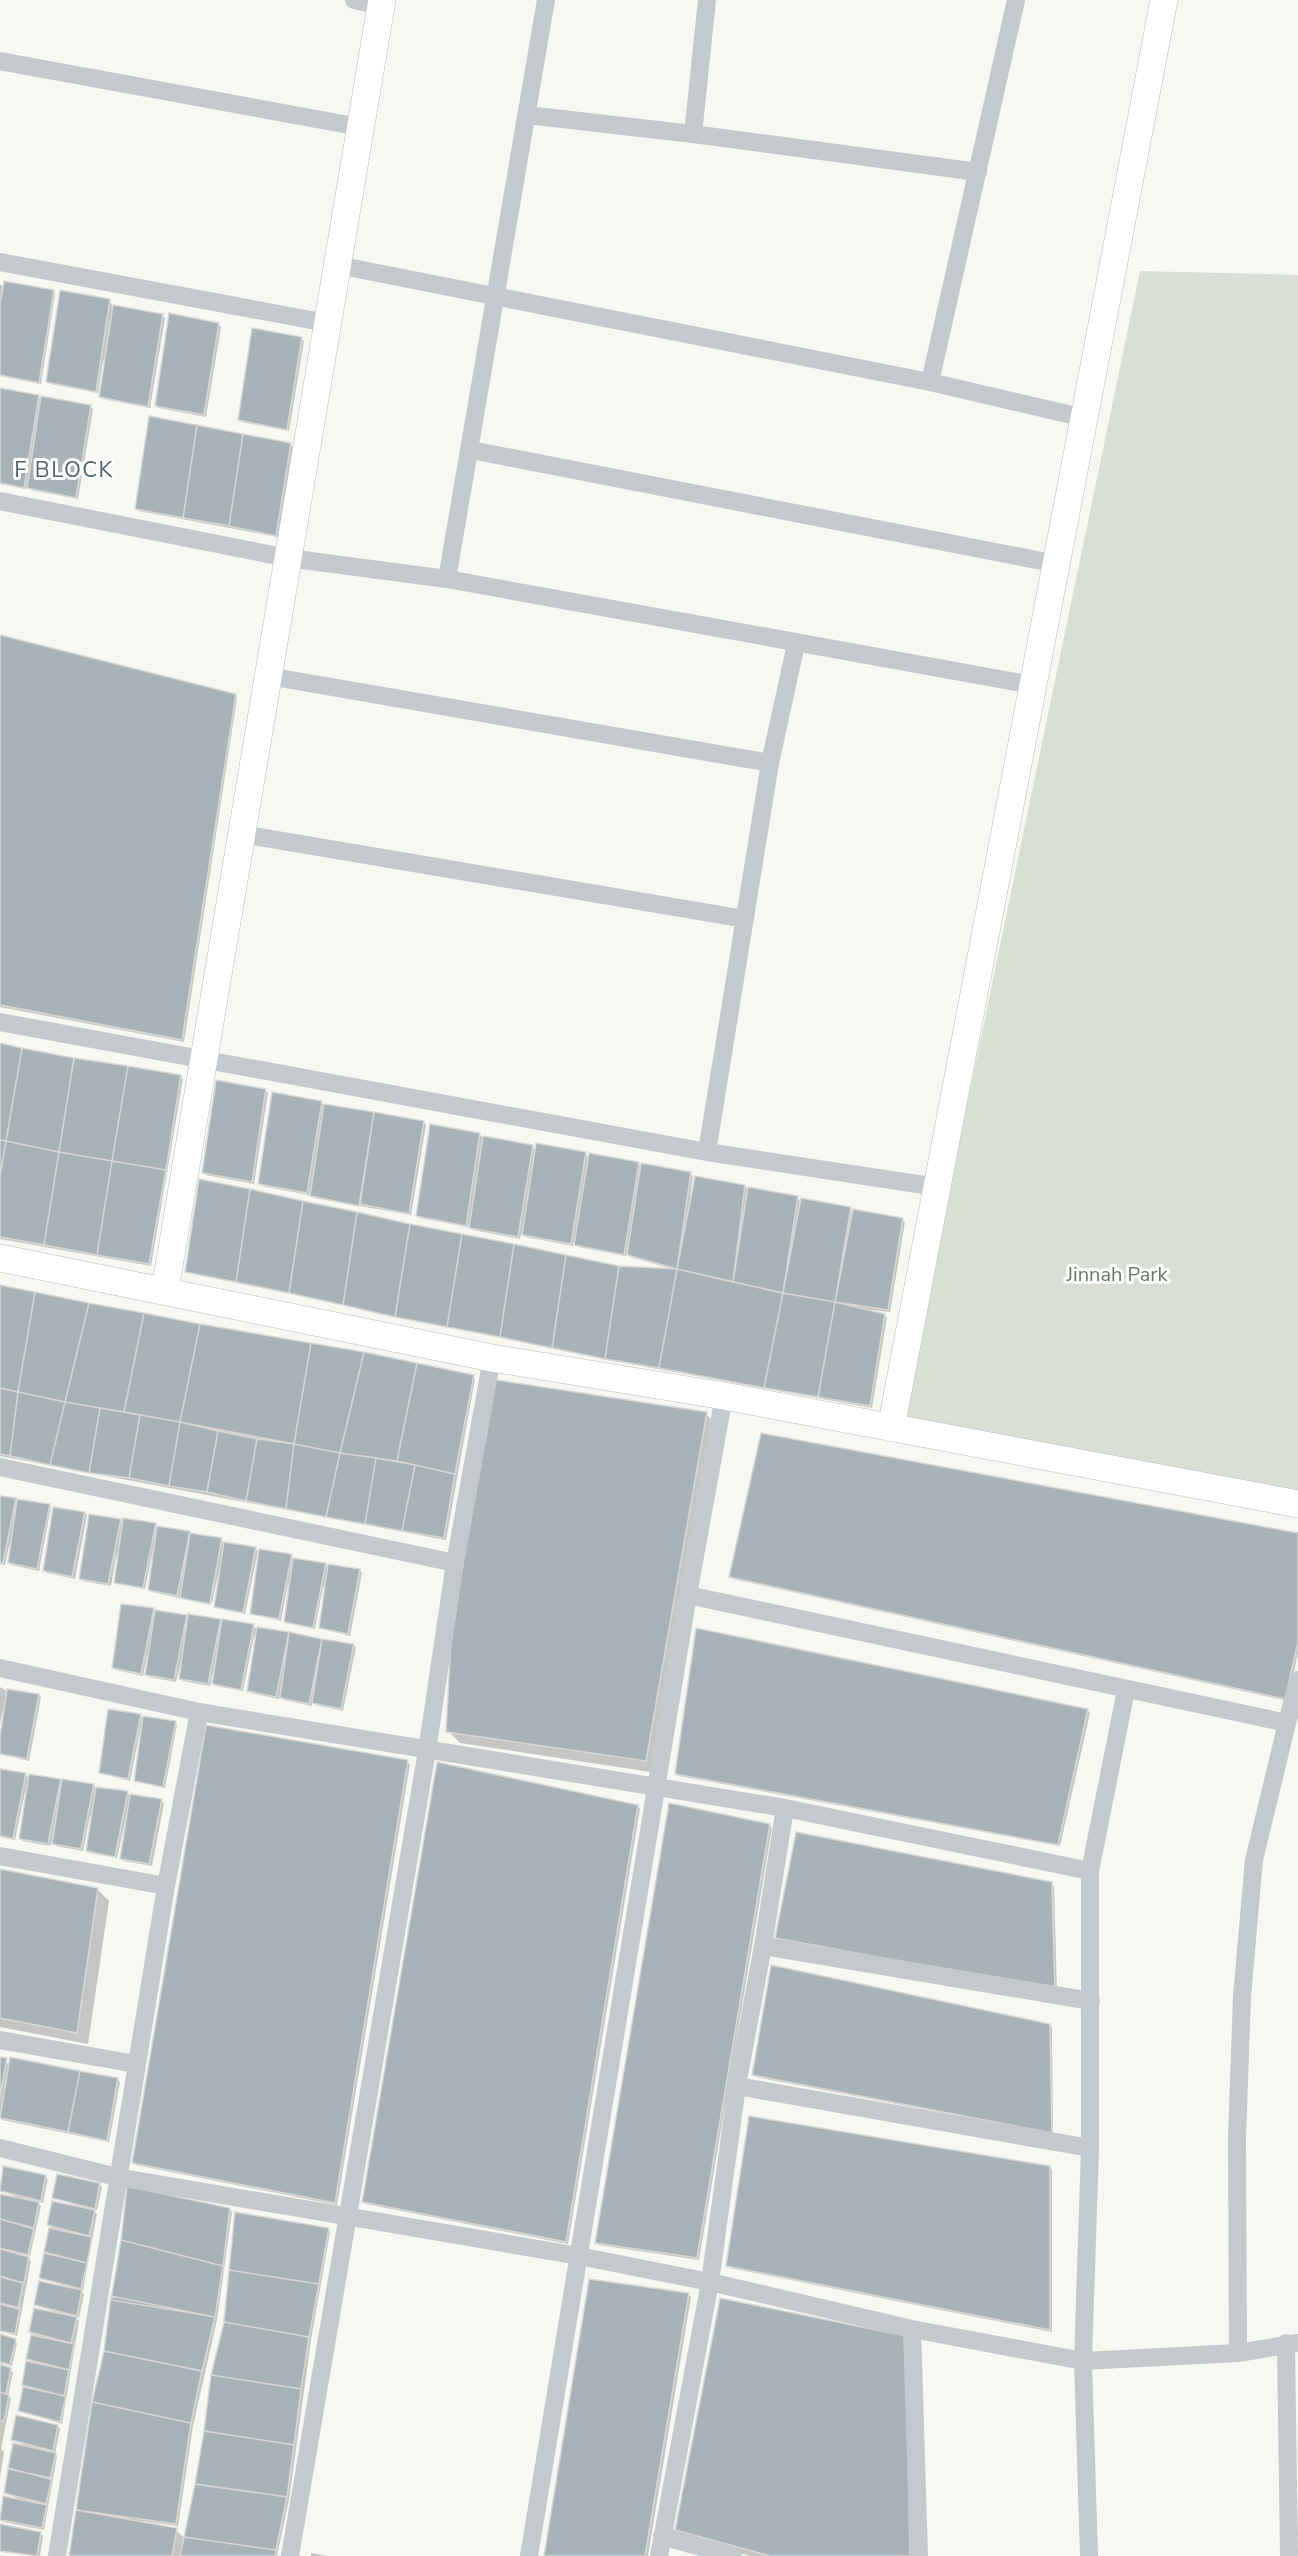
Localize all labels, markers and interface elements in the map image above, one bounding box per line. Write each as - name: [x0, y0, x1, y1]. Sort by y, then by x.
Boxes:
- district label: F BLOCK: [14, 455, 114, 485]
- park label: Jinnah Park: [1066, 1261, 1168, 1288]

